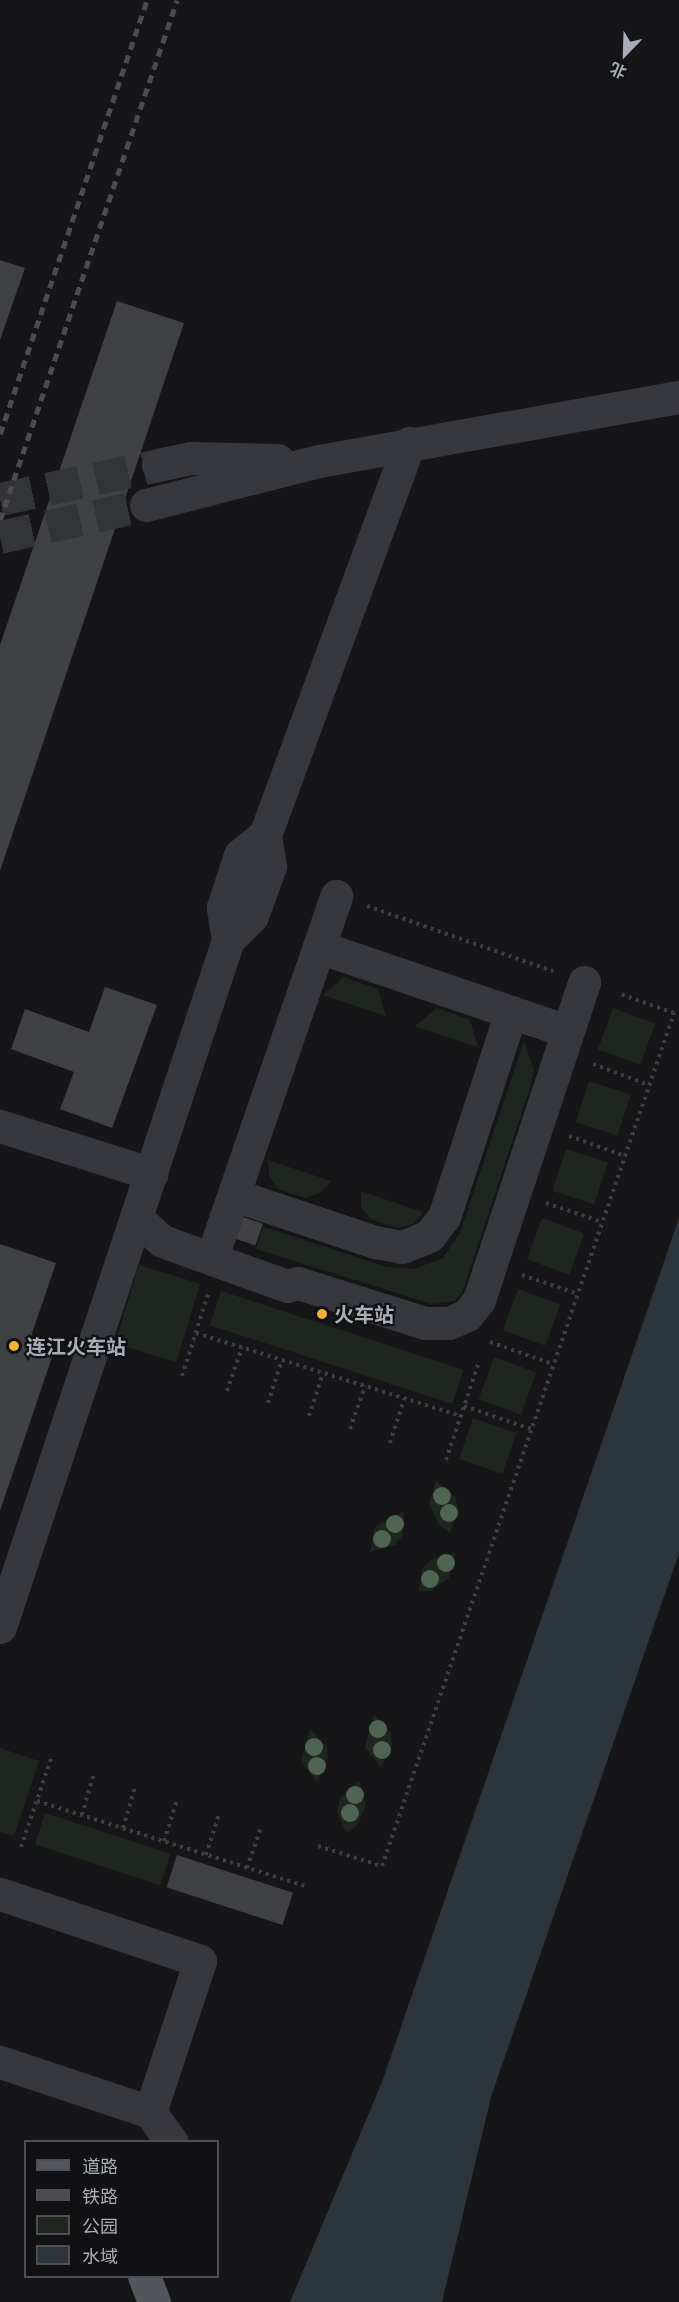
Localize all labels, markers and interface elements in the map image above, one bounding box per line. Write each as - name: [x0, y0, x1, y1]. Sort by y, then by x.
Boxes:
- north arrow: [595, 24, 655, 84]
- text: 北: [607, 59, 629, 82]
- place label: 火车站: [334, 1302, 394, 1326]
- marker: 火车站: [315, 1307, 329, 1321]
- place label: 连江火车站: [26, 1334, 126, 1358]
- marker: 连江火车站: [7, 1339, 21, 1353]
- legend: [24, 2140, 219, 2278]
- text: 道路: [82, 2156, 118, 2177]
- text: 铁路: [82, 2186, 118, 2207]
- text: 公园: [82, 2216, 118, 2237]
- text: 水域: [82, 2246, 118, 2267]

